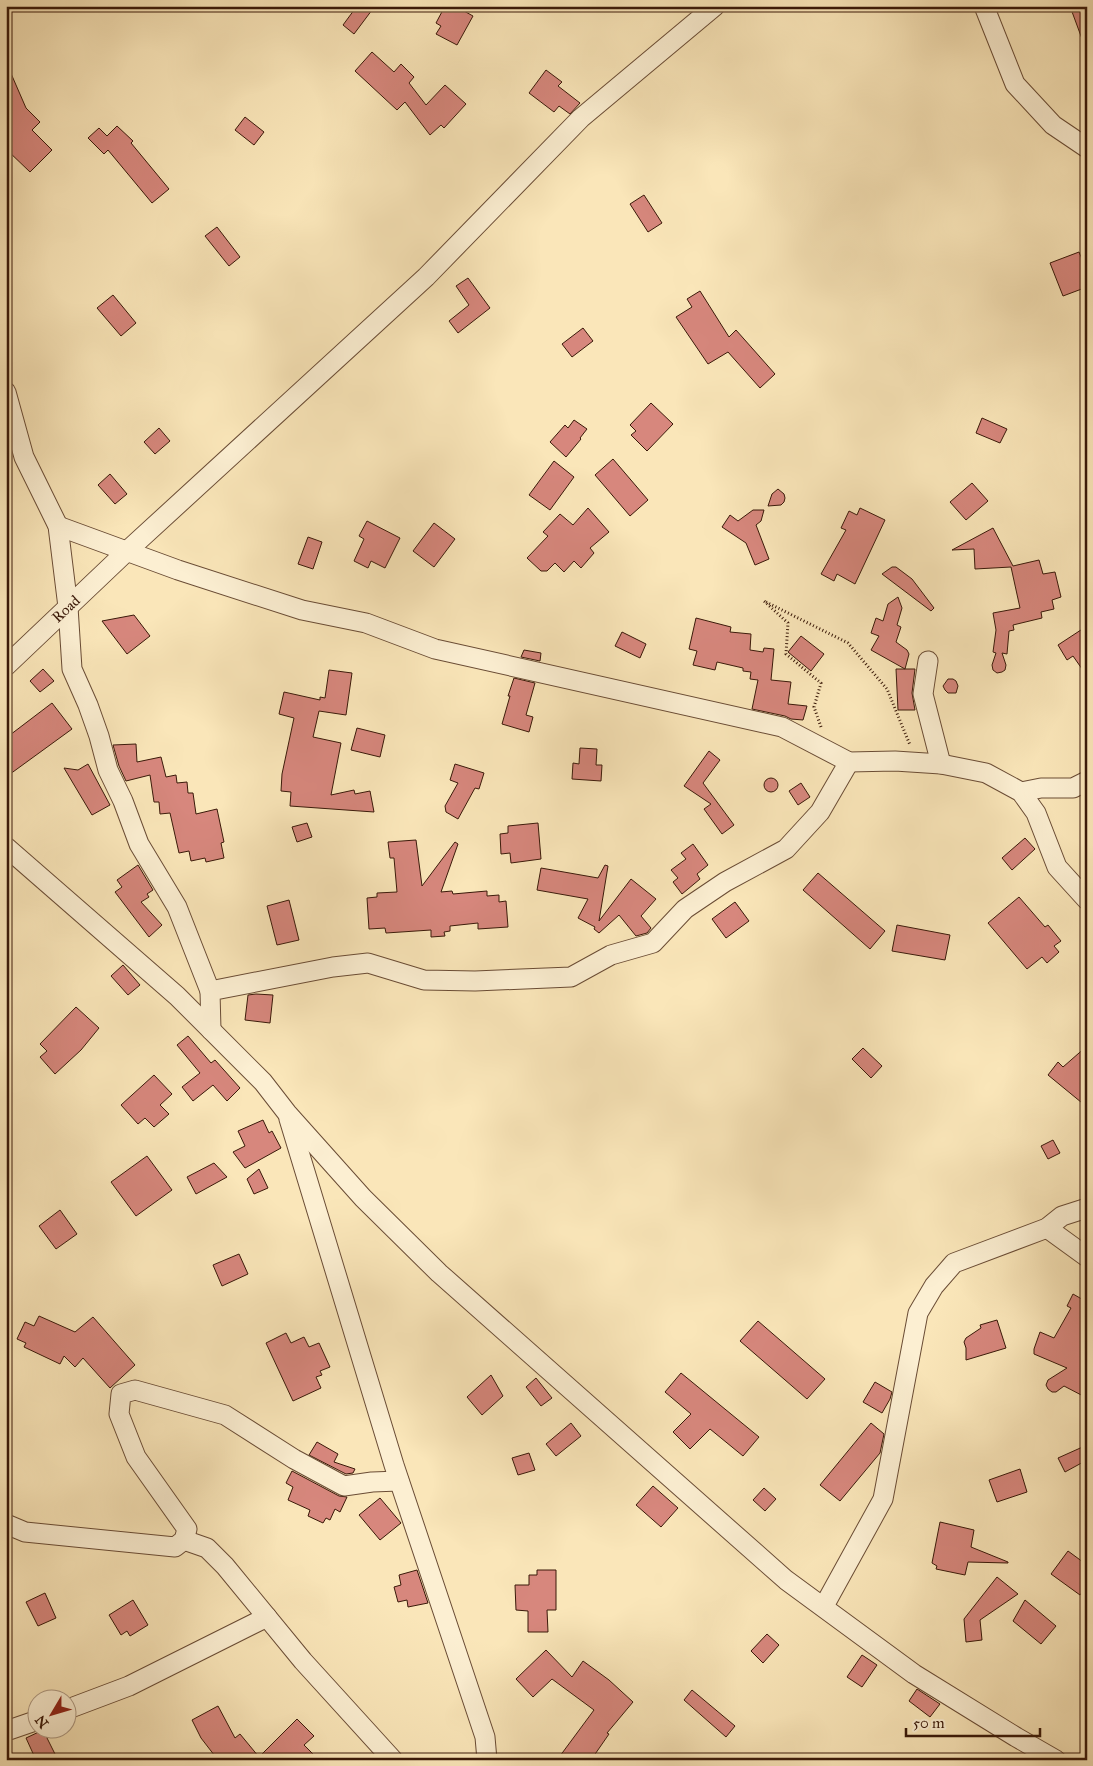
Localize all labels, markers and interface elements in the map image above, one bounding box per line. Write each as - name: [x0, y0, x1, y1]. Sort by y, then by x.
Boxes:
- street label: Road: [48, 591, 84, 626]
- north arrow: [28, 1688, 78, 1738]
- scale bar: [906, 1706, 1039, 1738]
- text: N: [32, 1712, 53, 1732]
- text: 50 m: [913, 1714, 945, 1732]

